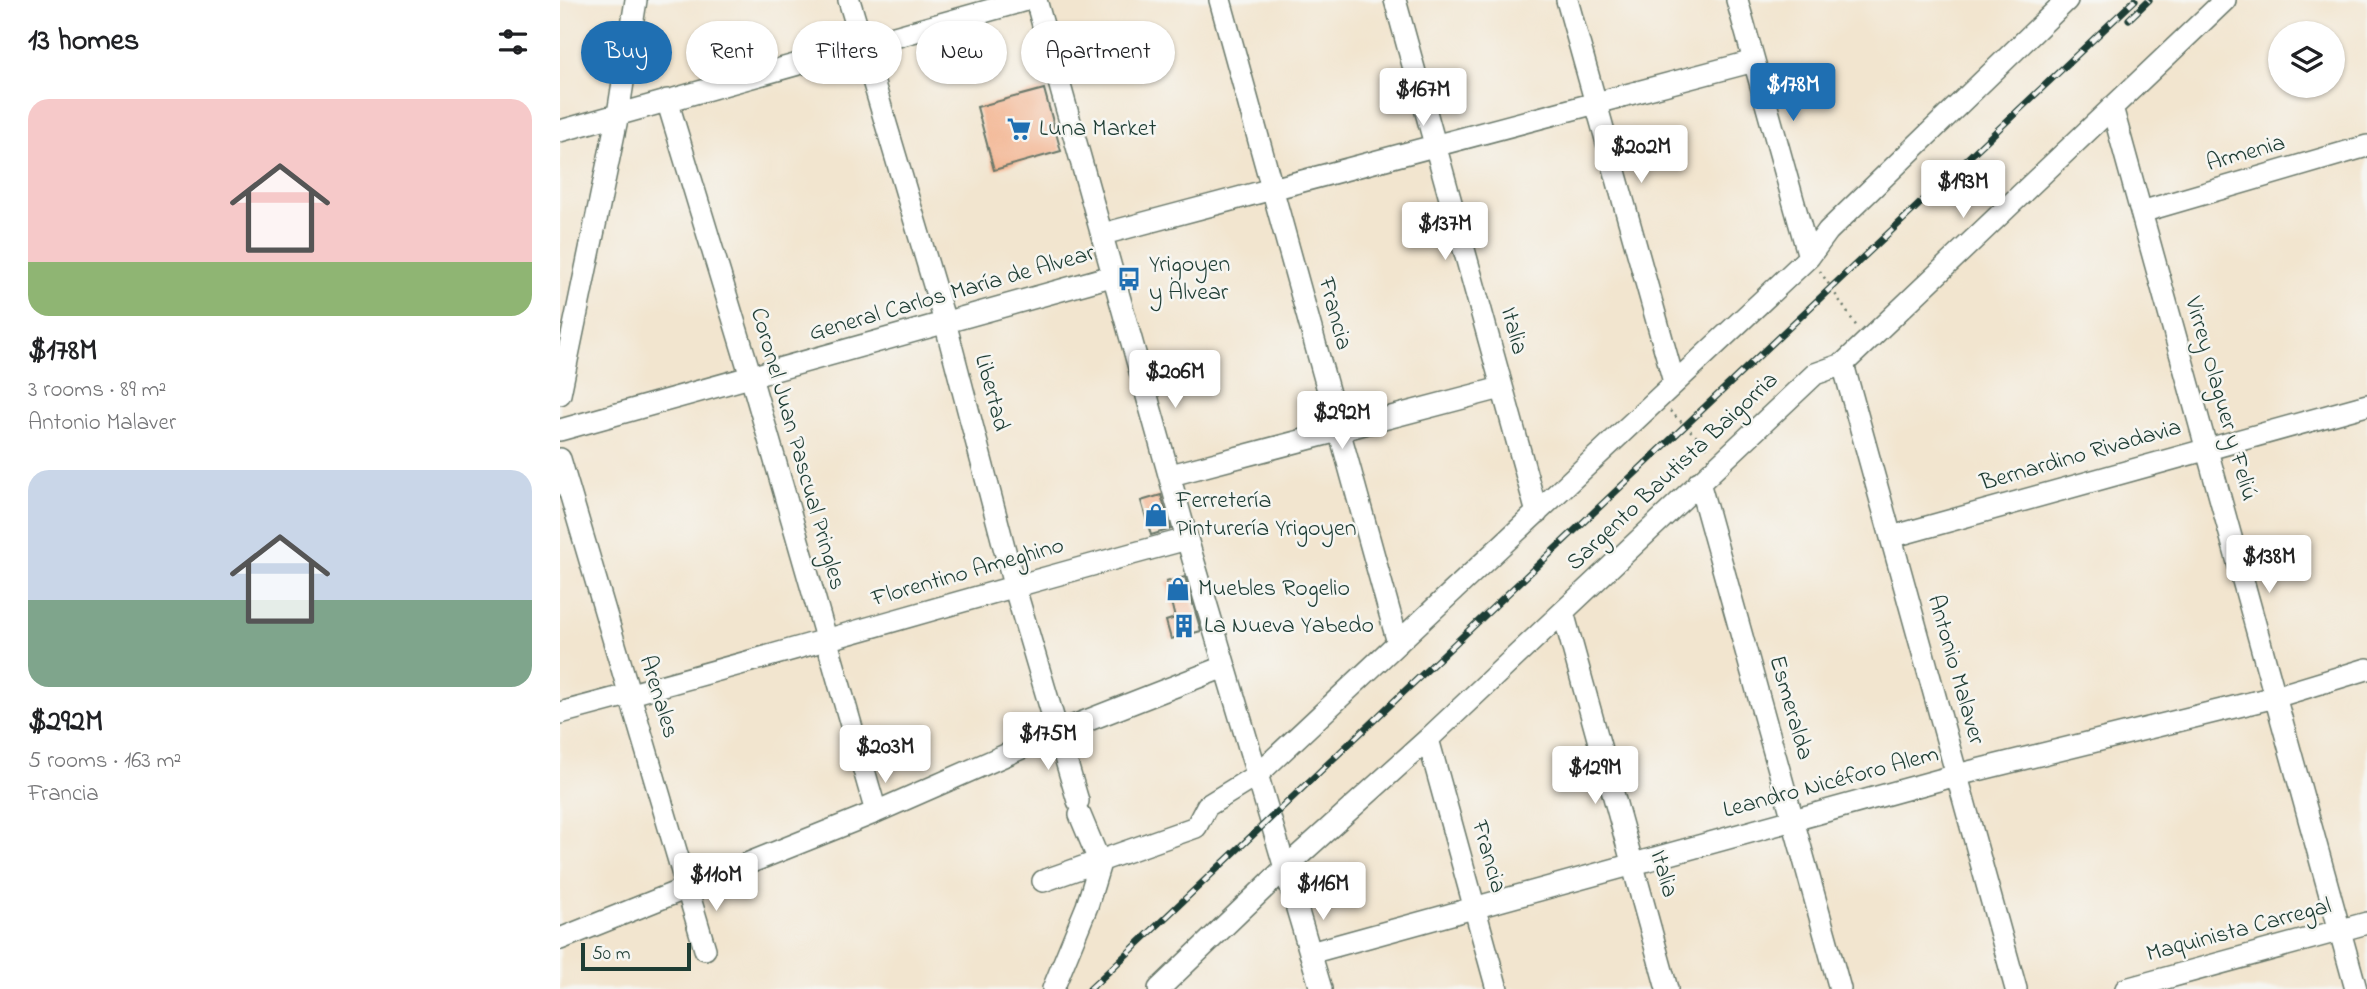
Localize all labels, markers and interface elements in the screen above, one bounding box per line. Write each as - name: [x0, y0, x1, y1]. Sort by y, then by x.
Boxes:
- text: 13 homes: [28, 20, 139, 64]
- chip: Buy: [581, 21, 672, 84]
- chip: Rent: [686, 21, 778, 84]
- chip: Filters: [792, 21, 902, 84]
- chip: New: [916, 21, 1007, 84]
- chip: Apartment: [1021, 21, 1175, 84]
- map controls: [2268, 21, 2345, 98]
- button: layers: [2268, 21, 2345, 98]
- icon: filters: [494, 23, 532, 61]
- pin: $178M: [1744, 64, 1842, 123]
- pin: $167M: [1374, 68, 1472, 128]
- text: $178M: [1766, 69, 1820, 102]
- text: $167M: [1396, 74, 1450, 107]
- place label: Luna Market: [1039, 112, 1157, 147]
- supermarket icon: Luna Market: [1005, 115, 1033, 143]
- pin: $202M: [1592, 125, 1690, 185]
- street label: Armenia: [2202, 126, 2290, 182]
- text: $202M: [1611, 131, 1671, 164]
- icon: home: [217, 145, 343, 271]
- pin: $193M: [1914, 160, 2012, 220]
- text: $193M: [1937, 166, 1989, 199]
- pin: $137M: [1396, 202, 1494, 262]
- text: $137M: [1418, 208, 1472, 241]
- street label: General Carlos María de Alvear: [805, 236, 1099, 352]
- place label: Yrigoyen y Alvear: [1149, 248, 1230, 312]
- bus stop icon: Yrigoyen y Alvear: [1115, 265, 1143, 293]
- street label: Francia: [1307, 273, 1360, 354]
- street label: Virrey Olaguer y Feliú: [2173, 292, 2266, 505]
- street label: Italia: [1490, 303, 1536, 359]
- street label: Coronel Juan Pascual Pringles: [740, 304, 854, 594]
- text: $178M: [28, 330, 98, 374]
- pin: $206M: [1126, 350, 1224, 410]
- street label: Libertad: [964, 351, 1018, 436]
- text: $206M: [1145, 356, 1205, 389]
- street label: Sargento Bautista Baigorria: [1559, 364, 1787, 580]
- text: 3 rooms · 89 m²: [28, 374, 166, 407]
- pin: $292M: [1293, 392, 1391, 451]
- text: $292M: [1313, 397, 1371, 430]
- text: Antonio Malaver: [28, 407, 176, 440]
- street label: Bernardino Rivadavia: [1975, 411, 2186, 502]
- place label: Ferretería Pinturería Yrigoyen: [1175, 484, 1357, 548]
- shop icon: Ferretería Pinturería Yrigoyen: [1142, 501, 1170, 529]
- icon: home: [217, 516, 343, 642]
- street label: Florentino Ameghino: [867, 529, 1068, 617]
- pin: $138M: [2220, 536, 2318, 595]
- text: $138M: [2242, 541, 2296, 574]
- place label: Muebles Rogelio: [1198, 572, 1350, 607]
- shop icon: Muebles Rogelio: [1164, 575, 1192, 603]
- street label: Antonio Malaver: [1917, 591, 1993, 750]
- place label: La Nueva Yabedo: [1204, 609, 1374, 644]
- building icon: La Nueva Yabedo: [1170, 612, 1198, 640]
- street label: Arenales: [629, 651, 687, 743]
- street label: Esmeralda: [1758, 652, 1822, 764]
- text: $292M: [28, 701, 103, 745]
- pin: $175M: [999, 712, 1097, 772]
- text: $175M: [1019, 718, 1077, 751]
- pin: $203M: [836, 726, 934, 785]
- text: $203M: [856, 731, 914, 764]
- street label: Leandro Nicéforo Alem: [1719, 737, 1943, 829]
- text: 5 rooms · 163 m²: [28, 745, 181, 778]
- pin: $129M: [1546, 746, 1644, 806]
- text: $129M: [1568, 752, 1622, 785]
- text: Francia: [28, 778, 99, 811]
- street label: Francia: [1461, 816, 1515, 897]
- street label: Italia: [1640, 846, 1686, 902]
- pin: $110M: [667, 853, 765, 913]
- text: $110M: [690, 859, 742, 892]
- pin: $116M: [1274, 862, 1372, 922]
- text: $116M: [1297, 868, 1349, 901]
- street label: Maquinista Carregal: [2142, 889, 2336, 973]
- scale bar: [581, 940, 691, 972]
- text: 50 m: [592, 941, 631, 968]

